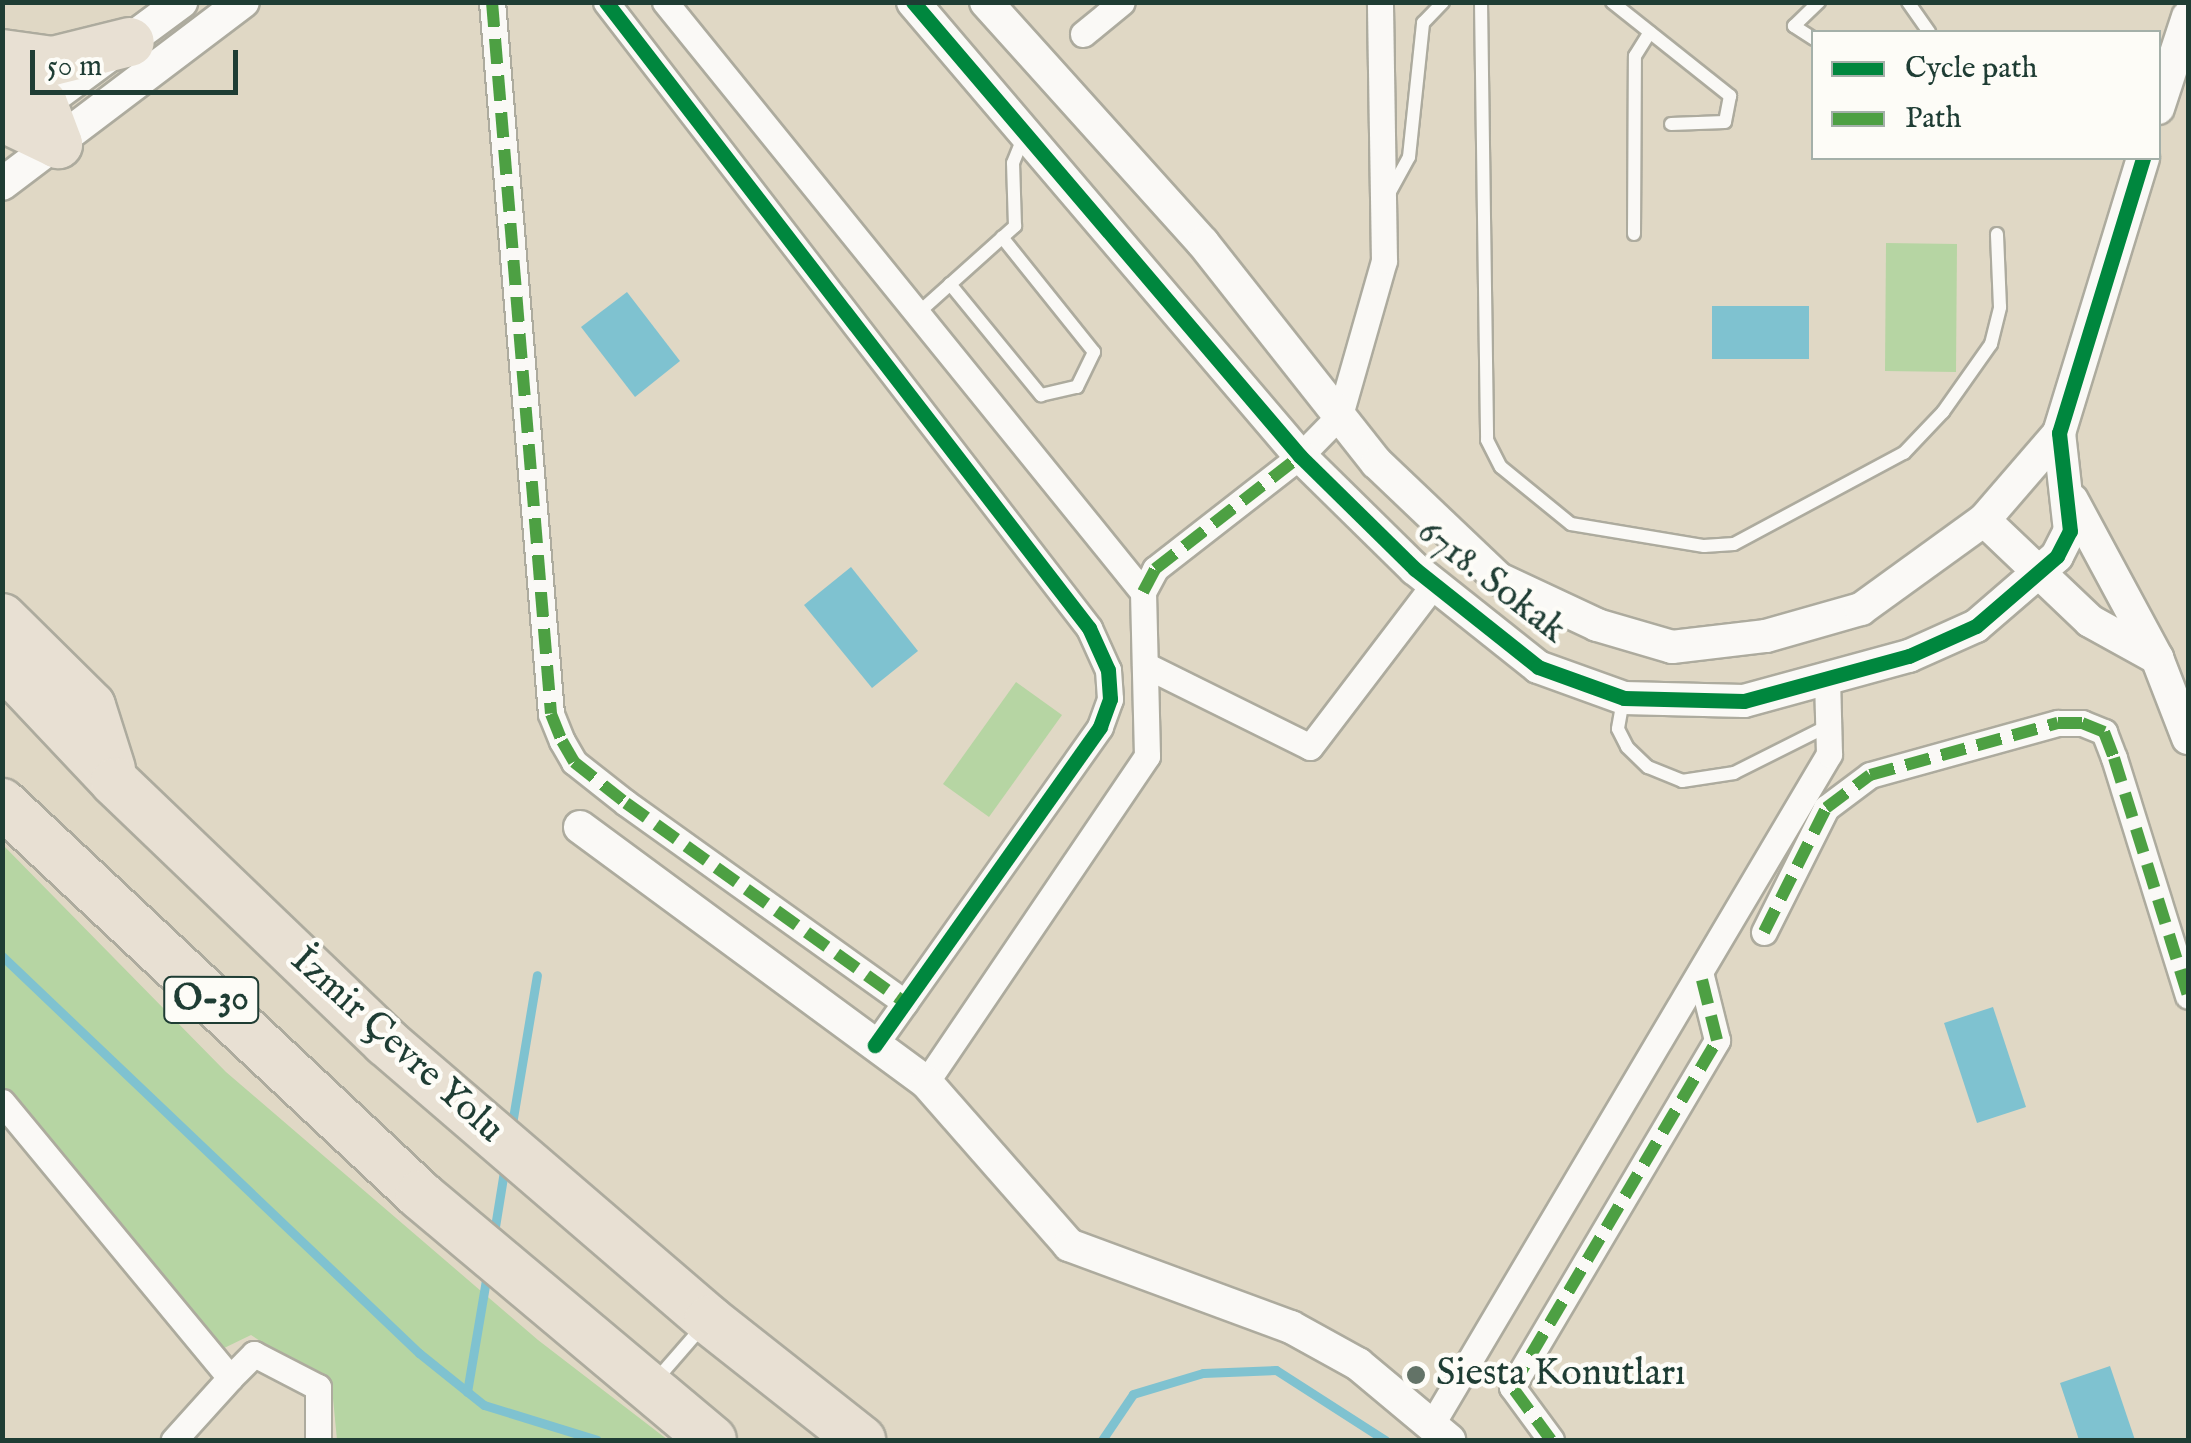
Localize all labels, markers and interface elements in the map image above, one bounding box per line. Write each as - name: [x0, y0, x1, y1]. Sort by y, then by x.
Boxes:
- scale bar: [35, 30, 242, 92]
- legend: [1811, 30, 2161, 160]
- text: 50 m: [47, 48, 102, 86]
- text: Cycle path: [1905, 50, 2038, 88]
- text: Path: [1905, 100, 1961, 138]
- street label: 6718. Sokak: [1408, 510, 1574, 654]
- street label: İzmir Çevre Yolu: [280, 939, 512, 1153]
- road number: O-30: [161, 970, 261, 1030]
- place label: Siesta Konutları: [1436, 1352, 1685, 1398]
- marker: Siesta Konutları: [1405, 1364, 1427, 1386]

